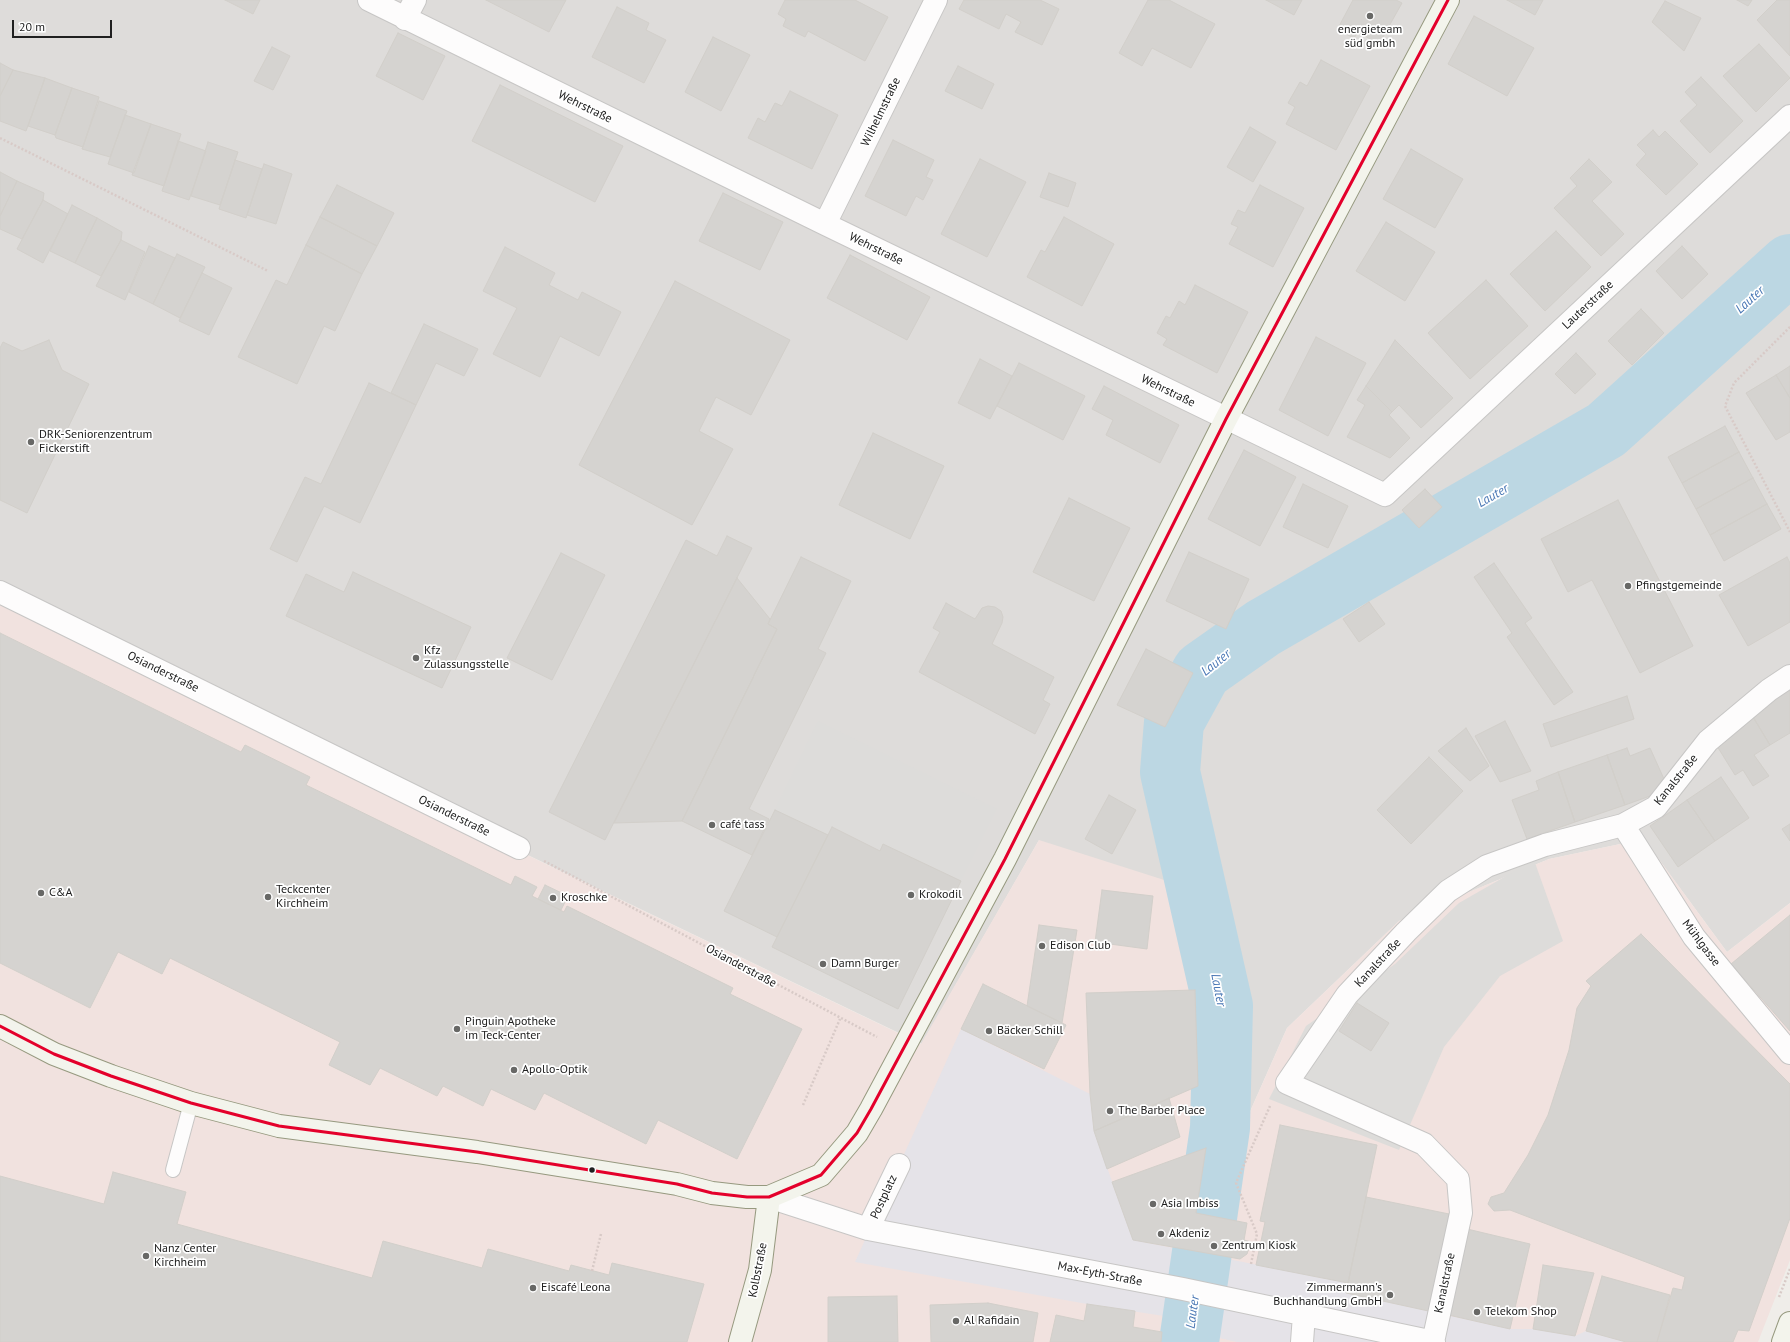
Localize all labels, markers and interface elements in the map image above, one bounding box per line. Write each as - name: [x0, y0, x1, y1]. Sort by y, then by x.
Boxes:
- marker: energieteam süd gmbh: [1365, 11, 1375, 21]
- scale bar: [14, 12, 114, 38]
- text: 20 m: [19, 19, 45, 34]
- place label: energieteam süd gmbh: [1338, 23, 1402, 51]
- street label: Wilhelmstraße: [858, 75, 904, 149]
- street label: Wehrstraße: [556, 88, 614, 126]
- street label: Wehrstraße: [847, 230, 905, 268]
- street label: Lauterstraße: [1559, 278, 1617, 332]
- water label: Lauter: [1732, 283, 1768, 317]
- street label: Wehrstraße: [1139, 372, 1197, 410]
- place label: DRK-Seniorenzentrum Fickerstift: [39, 428, 152, 456]
- marker: DRK-Seniorenzentrum Fickerstift: [26, 437, 36, 447]
- water label: Lauter: [1475, 481, 1511, 511]
- place label: Pfingstgemeinde: [1636, 579, 1722, 593]
- marker: Pfingstgemeinde: [1623, 581, 1633, 591]
- place label: Kfz Zulassungsstelle: [424, 644, 509, 672]
- water label: Lauter: [1198, 646, 1234, 680]
- street label: Osianderstraße: [125, 648, 201, 696]
- marker: Kfz Zulassungsstelle: [411, 653, 421, 663]
- street label: Kanalstraße: [1651, 752, 1701, 808]
- street label: Osianderstraße: [416, 792, 492, 840]
- place label: café tass: [720, 818, 764, 832]
- marker: café tass: [707, 820, 717, 830]
- place label: Teckcenter Kirchheim: [276, 883, 330, 911]
- place label: C&A: [49, 886, 73, 900]
- marker: C&A: [36, 888, 46, 898]
- place label: Krokodil: [919, 888, 962, 902]
- marker: Krokodil: [906, 890, 916, 900]
- place label: Kroschke: [561, 891, 607, 905]
- marker: Teckcenter Kirchheim: [263, 892, 273, 902]
- marker: Kroschke: [548, 893, 558, 903]
- street label: Mühlgasse: [1679, 917, 1723, 969]
- street label: Kanalstraße: [1352, 936, 1404, 990]
- place label: Edison Club: [1050, 939, 1111, 953]
- street label: Osianderstraße: [703, 941, 779, 991]
- marker: Edison Club: [1037, 941, 1047, 951]
- place label: Damn Burger: [831, 957, 898, 971]
- marker: Damn Burger: [818, 959, 828, 969]
- water label: Lauter: [1207, 972, 1229, 1008]
- place label: Pinguin Apotheke im Teck-Center: [465, 1015, 556, 1043]
- marker: Pinguin Apotheke im Teck-Center: [452, 1024, 462, 1034]
- place label: Bäcker Schill: [997, 1024, 1063, 1038]
- marker: Bäcker Schill: [984, 1026, 994, 1036]
- place label: Apollo-Optik: [522, 1063, 587, 1077]
- marker: Apollo-Optik: [509, 1065, 519, 1075]
- place label: The Barber Place: [1118, 1104, 1205, 1118]
- marker: The Barber Place: [1105, 1106, 1115, 1116]
- unlabelled marker: [587, 1165, 597, 1175]
- street label: Postplatz: [867, 1173, 901, 1221]
- place label: Asia Imbiss: [1161, 1197, 1218, 1211]
- marker: Asia Imbiss: [1148, 1199, 1158, 1209]
- place label: Akdeniz: [1169, 1227, 1209, 1241]
- marker: Akdeniz: [1156, 1229, 1166, 1239]
- place label: Zentrum Kiosk: [1222, 1239, 1296, 1253]
- street label: Kolbstraße: [746, 1241, 770, 1299]
- marker: Zentrum Kiosk: [1209, 1241, 1219, 1251]
- place label: Nanz Center Kirchheim: [154, 1242, 216, 1270]
- marker: Nanz Center Kirchheim: [141, 1251, 151, 1261]
- street label: Kanalstraße: [1432, 1252, 1458, 1314]
- street label: Max-Eyth-Straße: [1056, 1259, 1144, 1289]
- place label: Eiscafé Leona: [541, 1281, 610, 1295]
- place label: Zimmermann's Buchhandlung GmbH: [1273, 1281, 1382, 1309]
- marker: Eiscafé Leona: [528, 1283, 538, 1293]
- marker: Zimmermann's Buchhandlung GmbH: [1385, 1290, 1395, 1300]
- water label: Lauter: [1183, 1294, 1203, 1330]
- place label: Telekom Shop: [1485, 1305, 1557, 1319]
- marker: Telekom Shop: [1472, 1307, 1482, 1317]
- place label: Al Rafidain: [964, 1314, 1019, 1328]
- marker: Al Rafidain: [951, 1316, 961, 1326]

